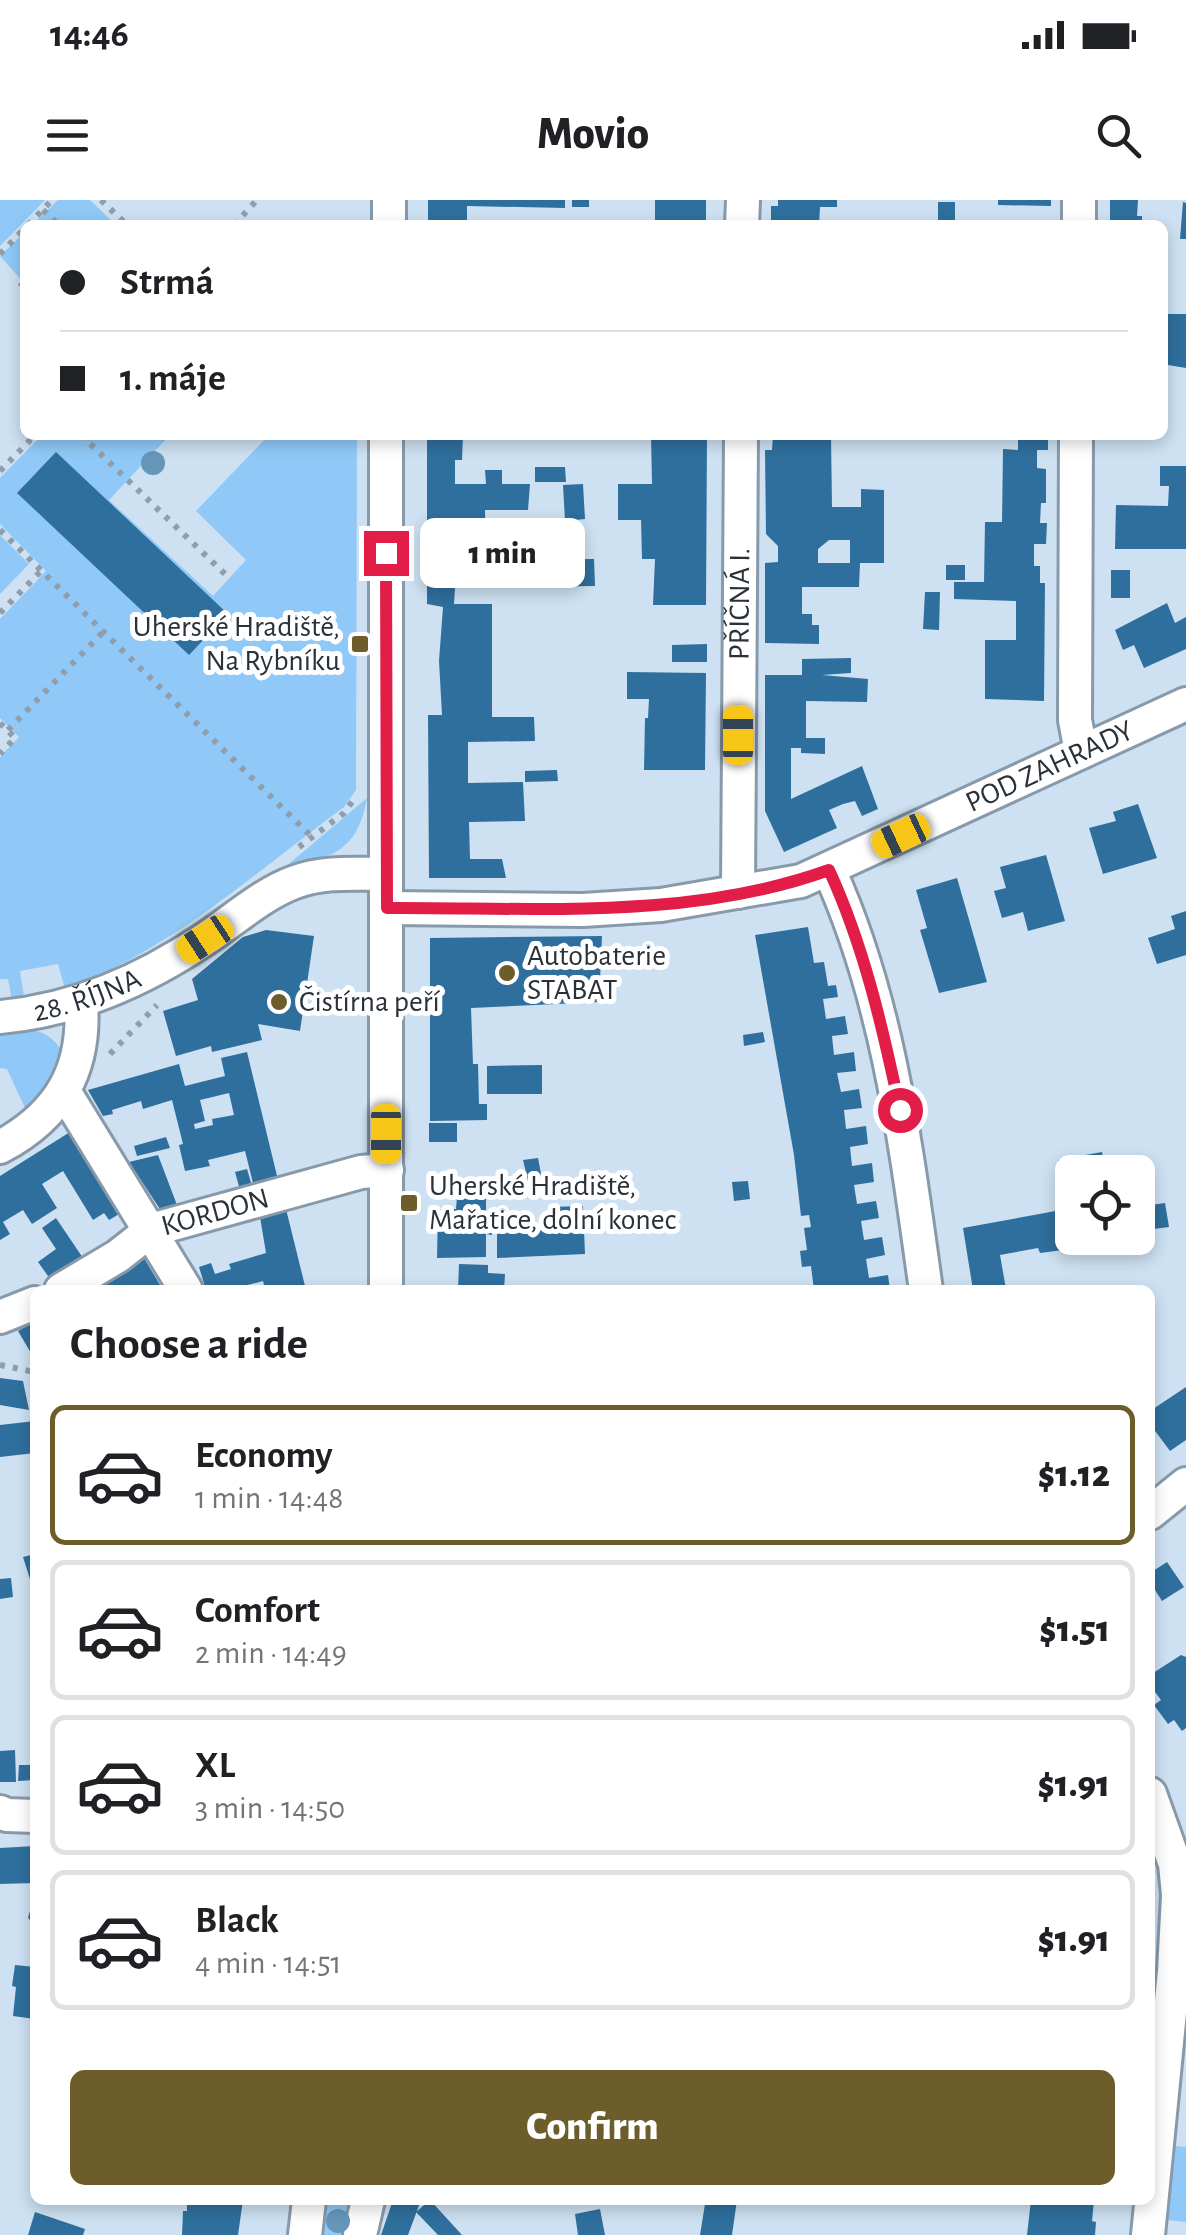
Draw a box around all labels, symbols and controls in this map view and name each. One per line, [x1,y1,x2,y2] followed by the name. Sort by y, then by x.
[50,16,129,54] text: 14:46
[40,108,95,163] icon: menu
[1091,108,1146,163] icon: search
[537,112,649,157] text: Movio
[120,264,214,302] text: Strmá
[120,360,226,398] text: 1. máje
[421,518,586,588] callout: 1 min
[364,531,409,576] route end
[468,537,537,569] text: 1 min
[723,548,755,660] street label: PŘÍČNÁ I.
[133,612,340,676] place label: Uherské Hradiště, Na Rybníku
[349,633,371,655] marker: Uherské Hradiště, Na Rybníku
[723,705,753,765] car
[961,715,1138,818] street label: POD ZAHRADY
[867,810,935,862] car
[172,910,238,968] car
[527,941,666,1005] place label: Autobaterie STABAT
[496,962,518,984] marker: Autobaterie STABAT
[31,963,146,1027] street label: 28. ŘÍJNA
[299,985,441,1017] place label: Čistírna peří
[268,991,290,1013] marker: Čistírna peří
[878,1088,923,1133] route start
[371,1104,401,1164] car
[1055,1155,1155,1255] map controls
[1055,1155,1155,1255] button: locate
[429,1171,677,1235] place label: Uherské Hradiště, Mařatice, dolní konec
[158,1183,272,1241] street label: KORDON
[398,1192,420,1214] marker: Uherské Hradiště, Mařatice, dolní konec
[70,1322,308,1367] text: Choose a ride
[75,1430,165,1520] icon: car
[195,1437,333,1475] text: Economy
[1038,1456,1110,1494] text: $1.12
[195,1482,343,1514] text: 1 min · 14:48
[75,1585,165,1675] icon: car
[195,1592,320,1630] text: Comfort
[1039,1611,1110,1649] text: $1.51
[195,1637,347,1669] text: 2 min · 14:49
[75,1740,165,1830] icon: car
[195,1747,235,1785] text: XL
[1037,1766,1110,1804] text: $1.91
[195,1792,345,1824] text: 3 min · 14:50
[75,1895,165,1985] icon: car
[195,1902,279,1940] text: Black
[1037,1921,1110,1959] text: $1.91
[195,1947,342,1979] text: 4 min · 14:51
[70,2070,1115,2185] button: Confirm

